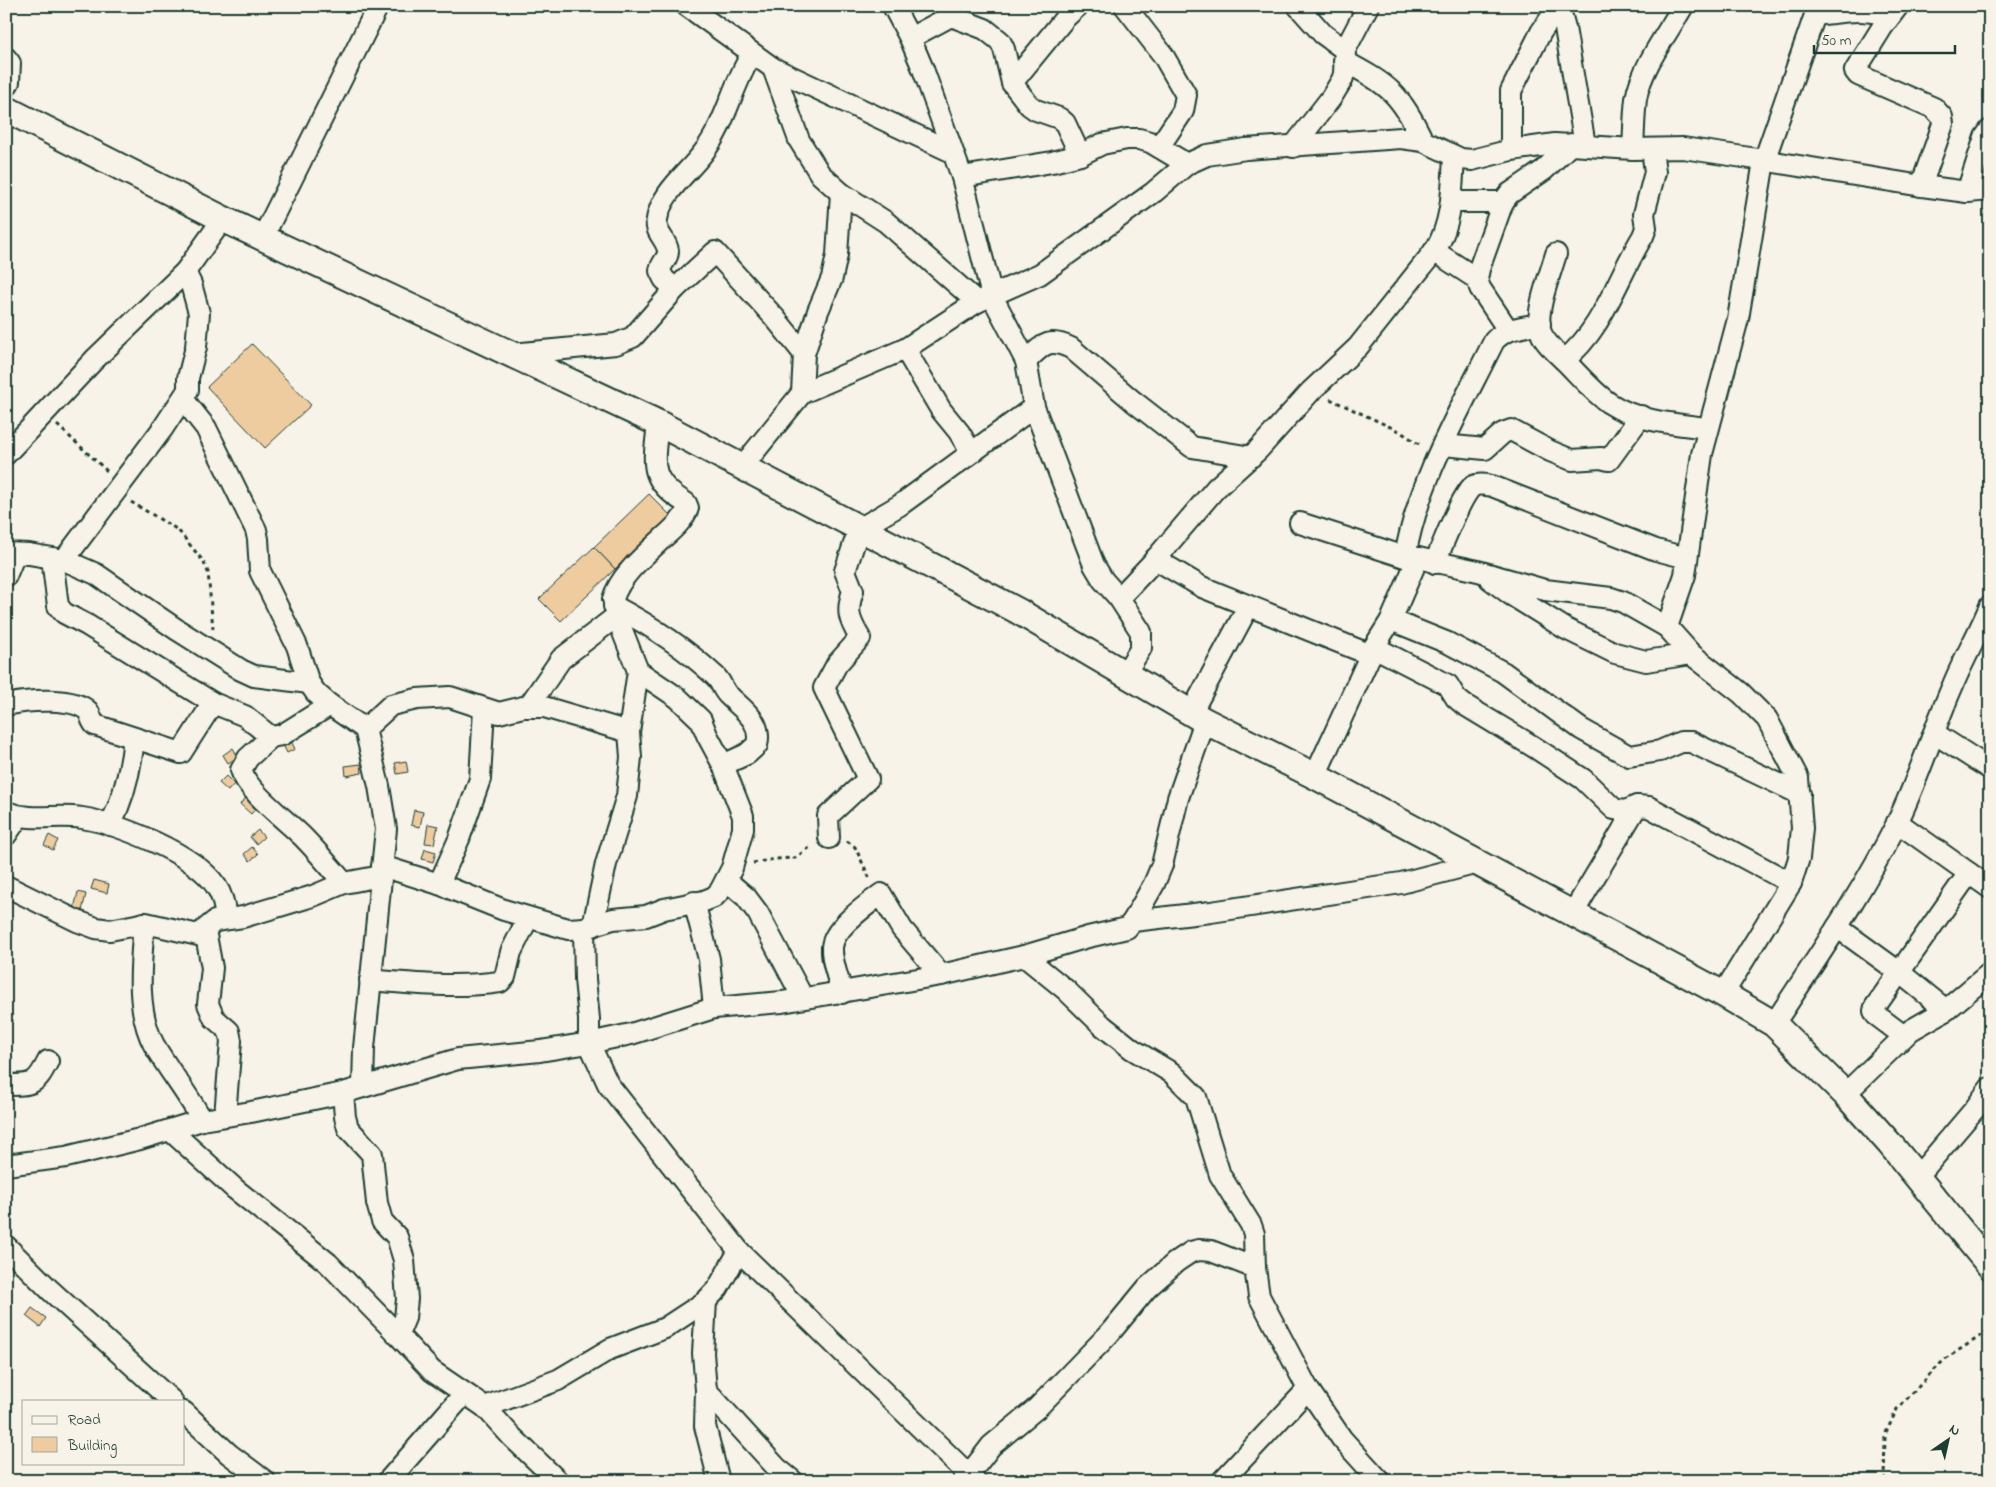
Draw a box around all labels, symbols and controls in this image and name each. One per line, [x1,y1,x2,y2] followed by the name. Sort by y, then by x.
[1814,22,1955,54] scale bar
[1821,30,1852,52] text: 50 m
[22,1400,185,1464] legend
[68,1409,101,1431] text: Road
[1924,1414,1974,1464] north arrow
[1945,1419,1964,1442] text: N
[67,1435,117,1458] text: Building

